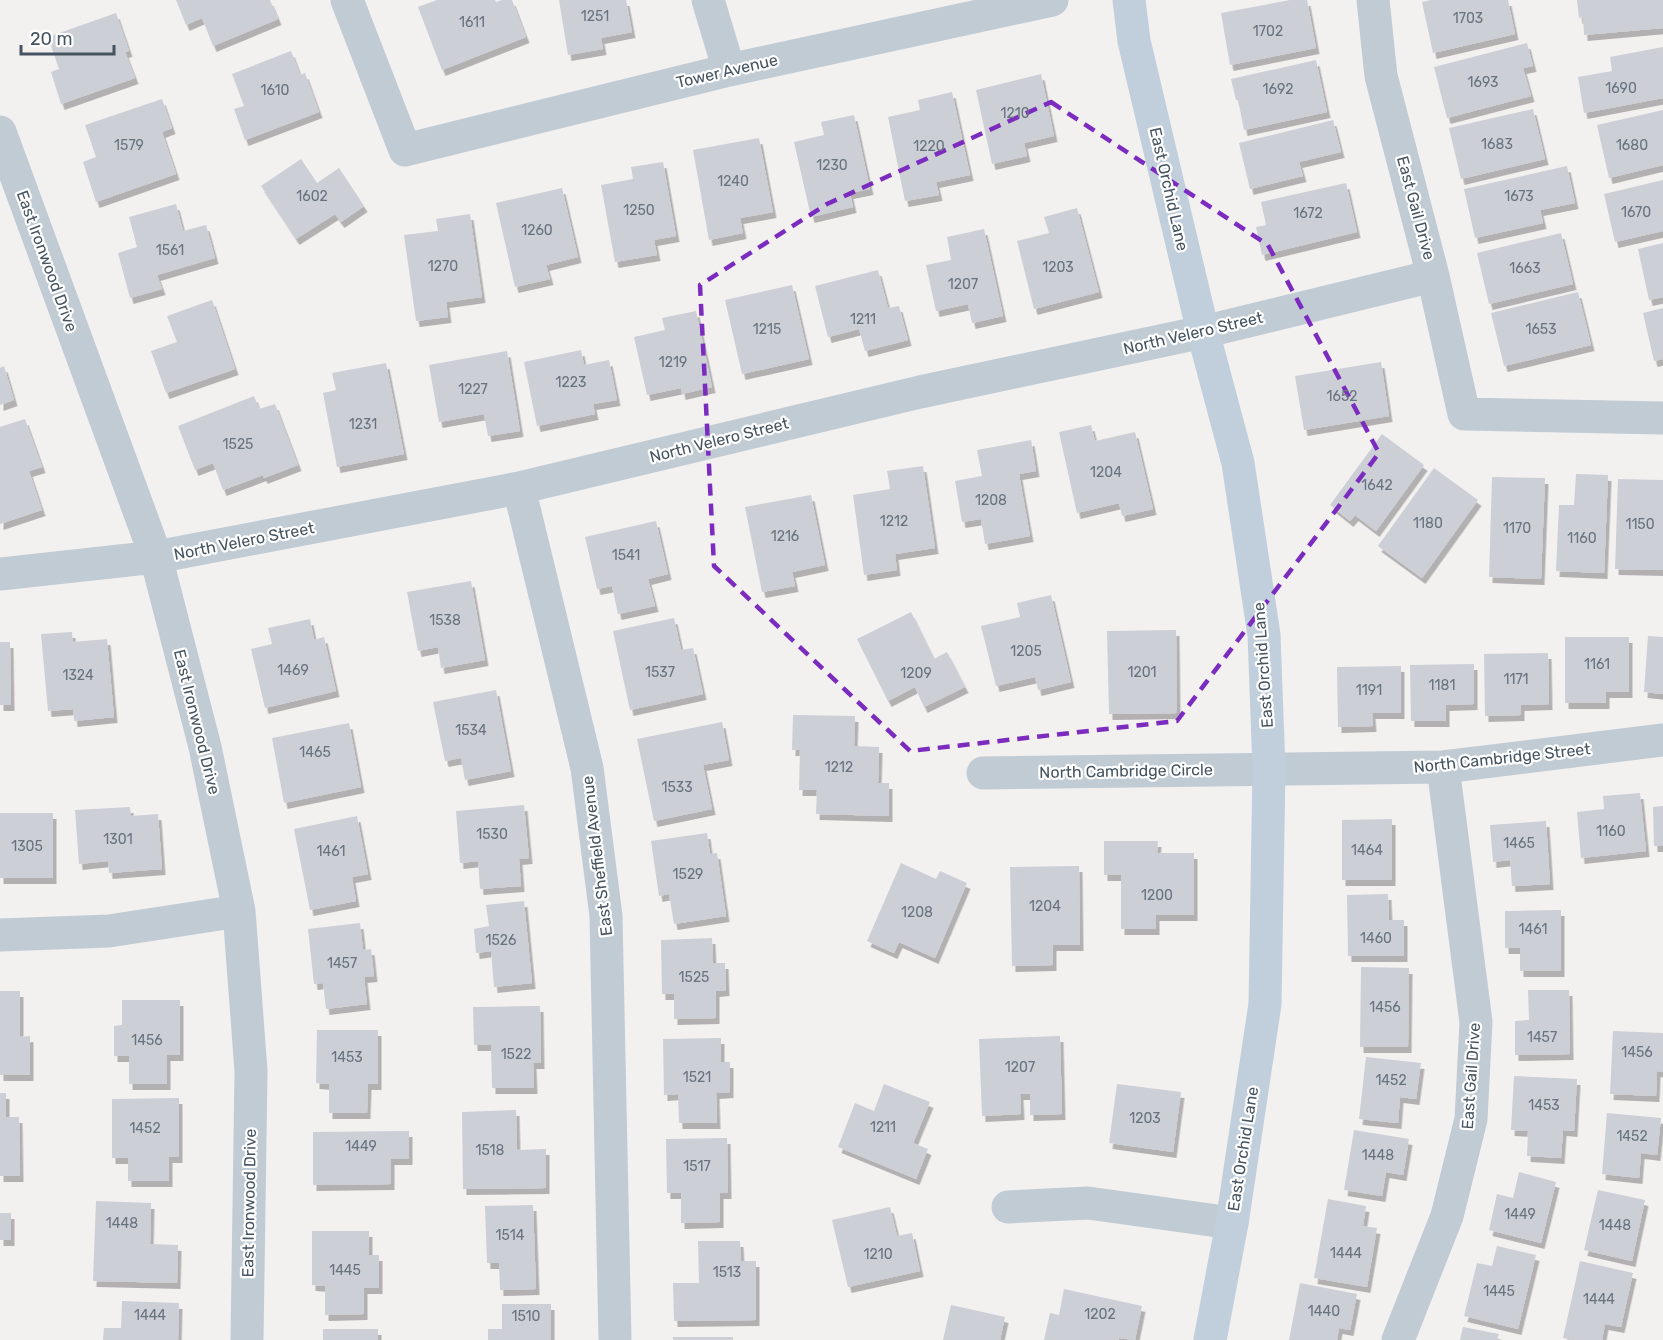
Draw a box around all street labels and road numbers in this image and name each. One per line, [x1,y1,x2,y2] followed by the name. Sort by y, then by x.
[674,50,780,92] street label: Tower Avenue
[1146,125,1192,253] street label: East Orchid Lane
[1393,154,1439,262] street label: East Gail Drive
[13,188,81,334] street label: East Ironwood Drive
[1121,308,1265,358] street label: North Velero Street
[648,414,790,466] street label: North Velero Street
[172,518,316,564] street label: North Velero Street
[1249,601,1277,729] street label: East Orchid Lane
[170,647,224,797] street label: East Ironwood Drive
[1413,739,1591,777] street label: North Cambridge Street
[1039,760,1213,782] street label: North Cambridge Circle
[578,775,616,937] street label: East Sheffield Avenue
[1458,1022,1484,1130] street label: East Gail Drive
[1224,1085,1262,1213] street label: East Orchid Lane
[238,1128,260,1278] street label: East Ironwood Drive

